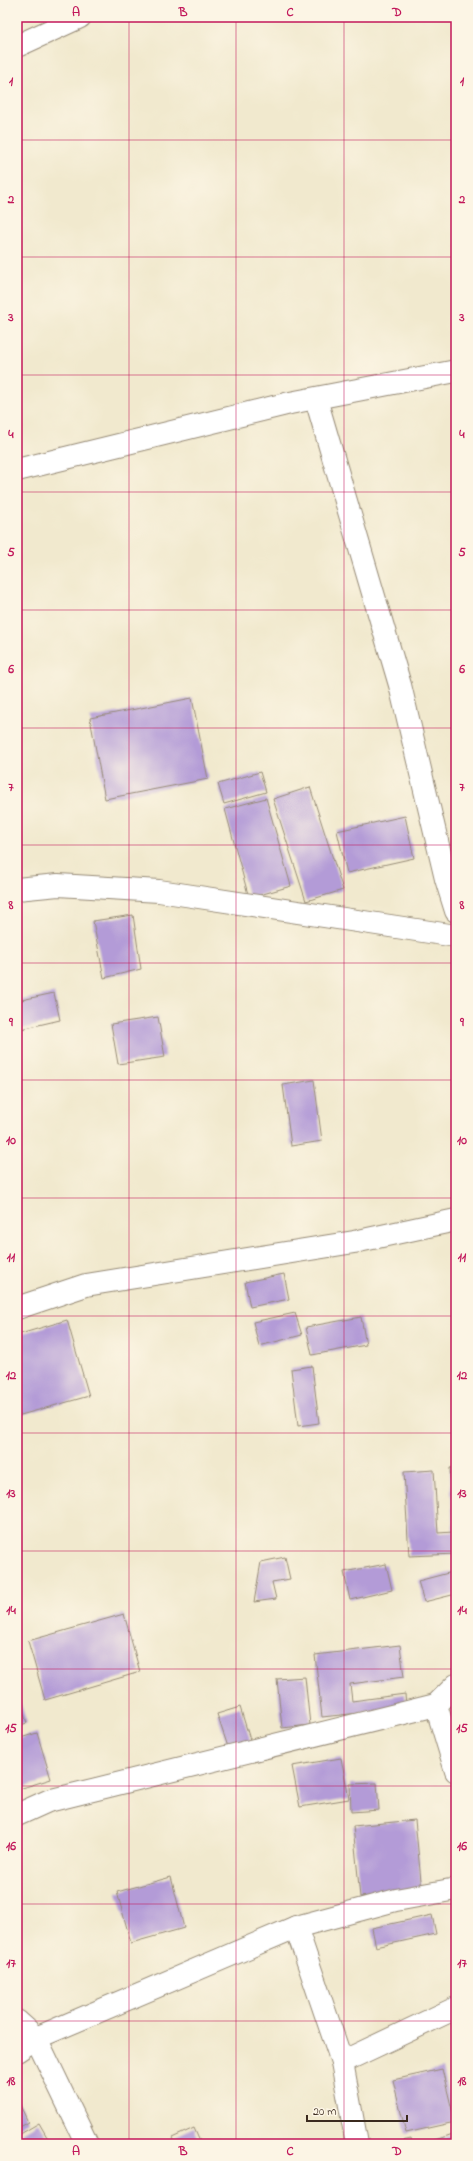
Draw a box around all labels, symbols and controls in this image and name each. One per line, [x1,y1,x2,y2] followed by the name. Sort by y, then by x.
[72,3,80,22] text: A
[178,3,188,22] text: B
[286,3,294,22] text: C
[391,3,402,22] text: D
[9,72,14,91] text: 1
[460,72,465,91] text: 1
[7,190,15,209] text: 2
[458,190,466,209] text: 2
[7,308,14,327] text: 3
[458,308,465,327] text: 3
[7,425,14,444] text: 4
[458,425,465,444] text: 4
[7,543,15,562] text: 5
[458,543,466,562] text: 5
[7,660,14,679] text: 6
[458,660,465,679] text: 6
[8,778,14,797] text: 7
[459,778,465,797] text: 7
[8,896,14,915] text: 8
[459,896,465,915] text: 8
[8,1013,14,1032] text: 9
[459,1013,465,1032] text: 9
[6,1131,16,1150] text: 10
[457,1131,467,1150] text: 10
[7,1248,16,1267] text: 11
[458,1248,467,1267] text: 11
[6,1366,17,1385] text: 12
[457,1366,468,1385] text: 12
[6,1484,16,1503] text: 13
[457,1484,467,1503] text: 13
[6,1601,16,1620] text: 14
[457,1601,467,1620] text: 14
[5,1719,17,1738] text: 15
[456,1719,468,1738] text: 15
[6,1837,16,1856] text: 16
[457,1837,467,1856] text: 16
[6,1954,16,1973] text: 17
[457,1954,467,1973] text: 17
[6,2072,16,2091] text: 18
[457,2072,467,2091] text: 18
[307,2097,407,2123] scale bar
[313,2103,336,2121] text: 20 m
[72,2142,80,2161] text: A
[178,2142,188,2161] text: B
[286,2142,294,2161] text: C
[391,2142,402,2161] text: D

